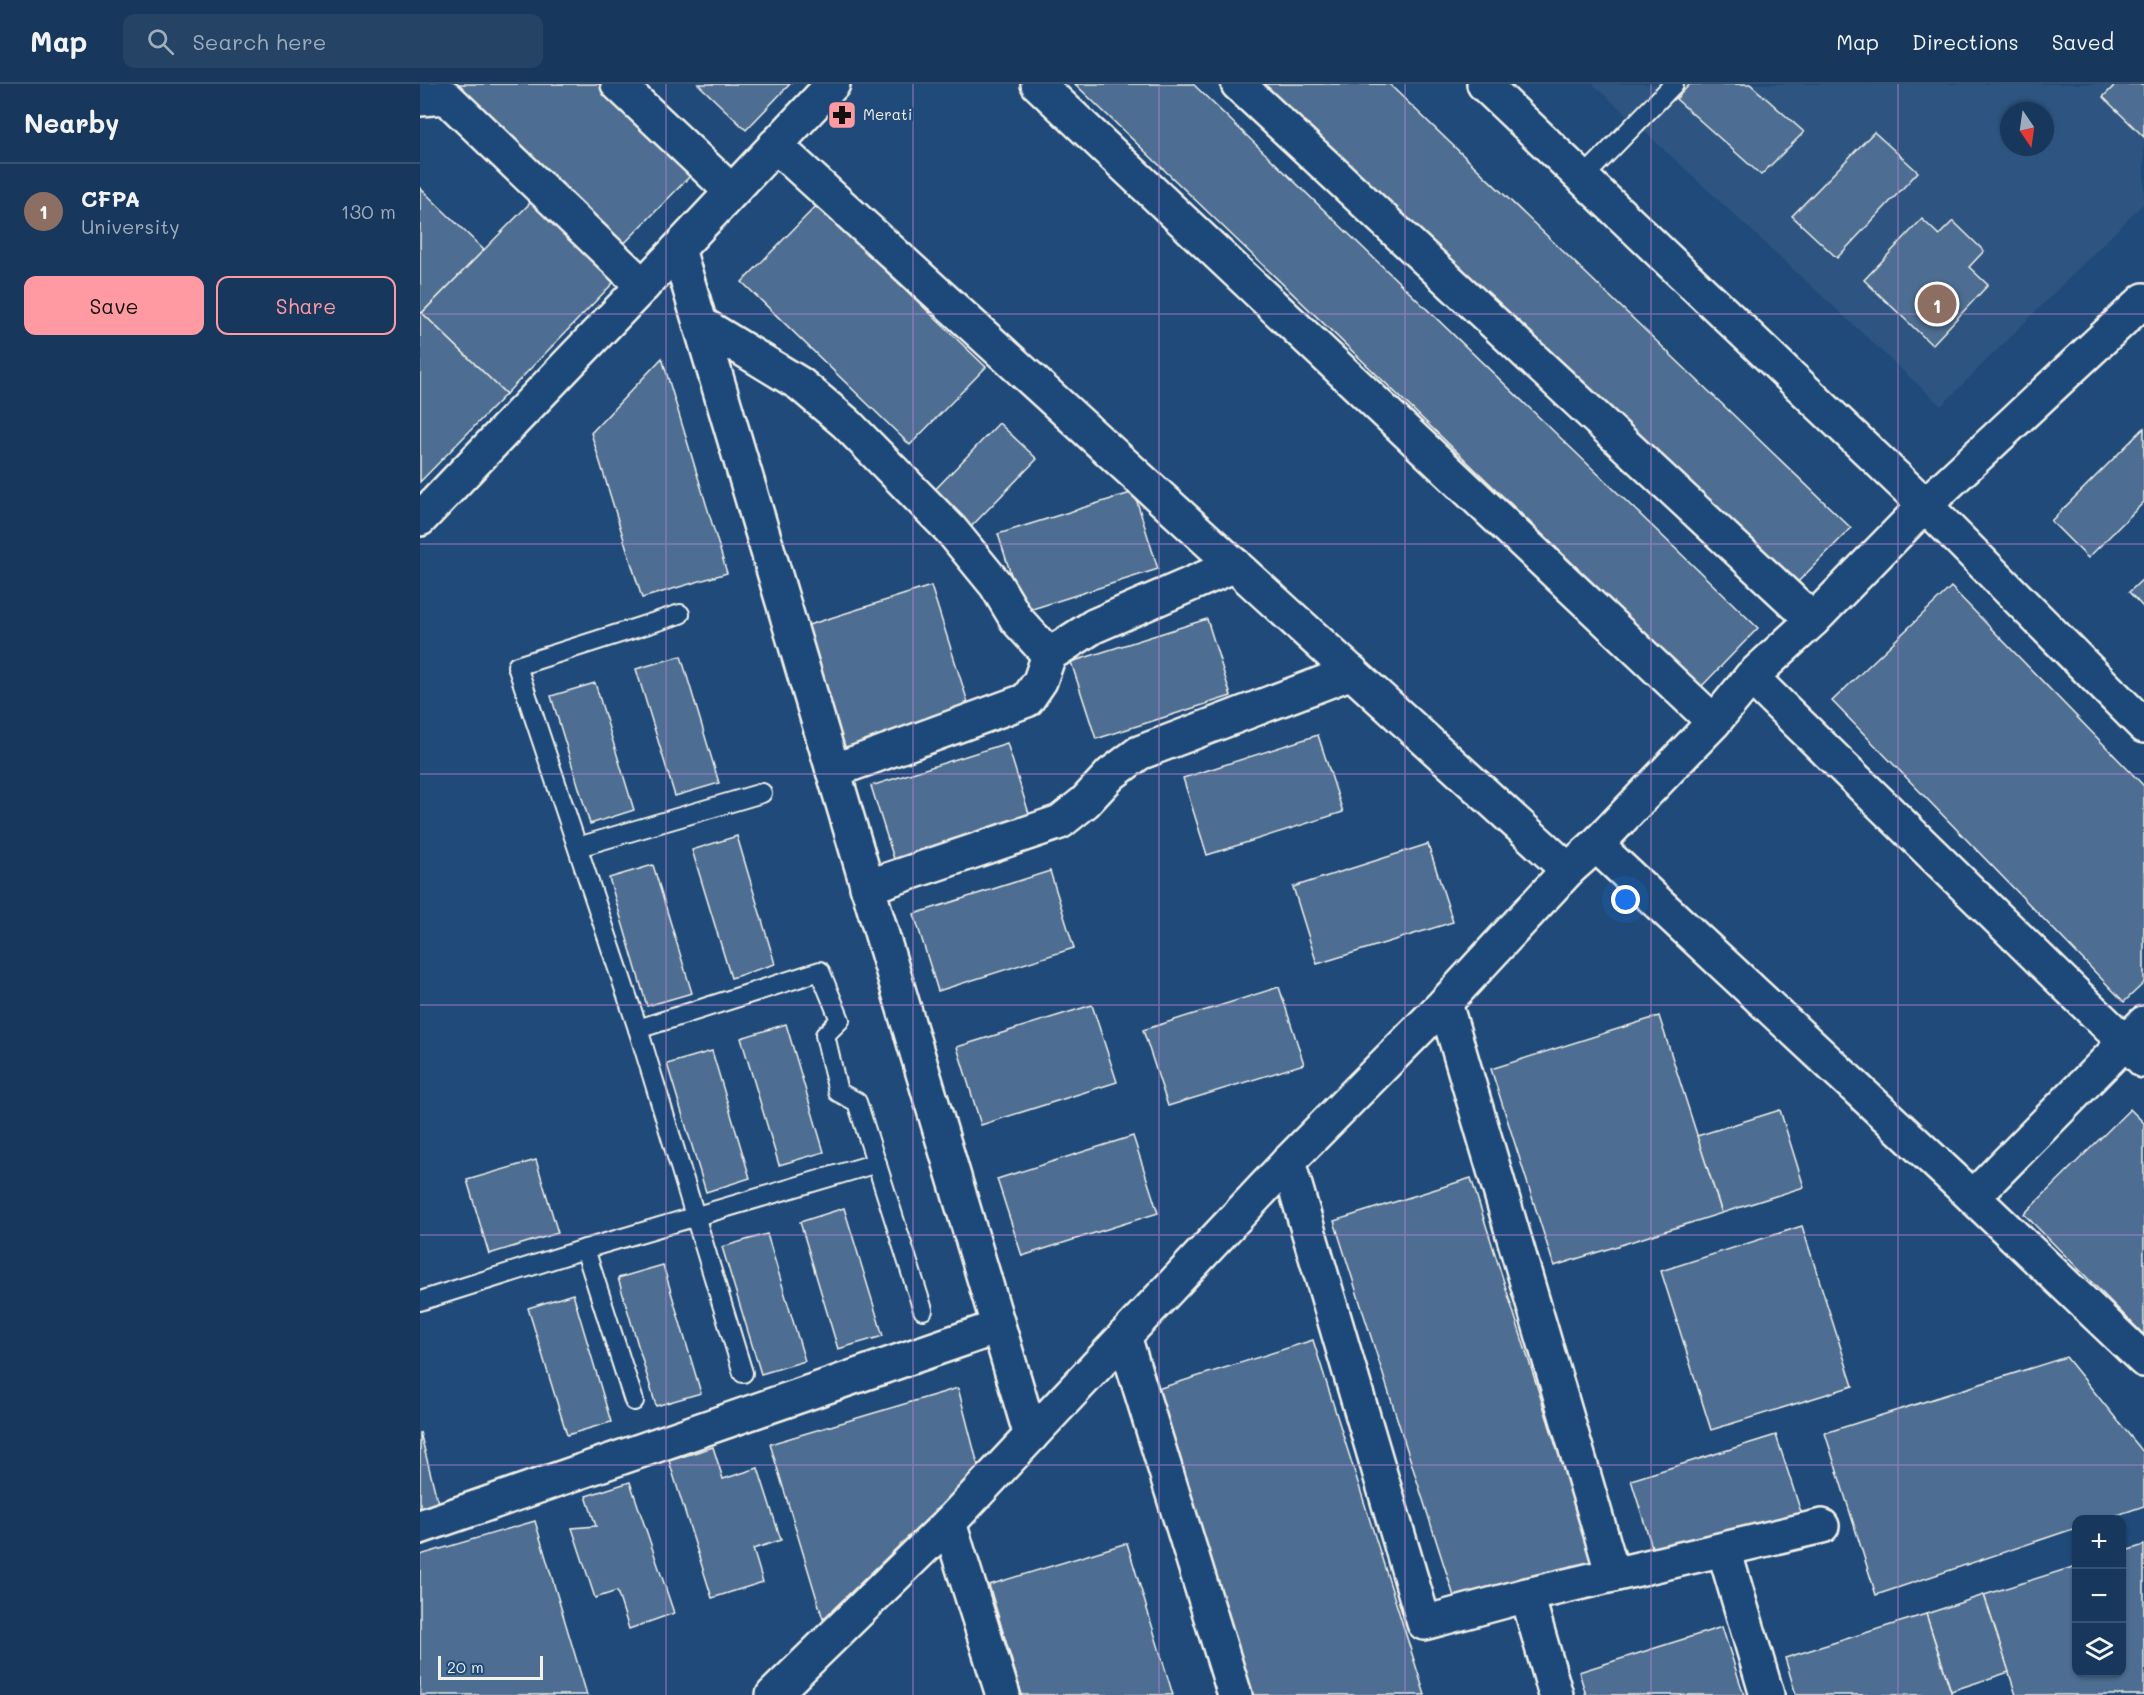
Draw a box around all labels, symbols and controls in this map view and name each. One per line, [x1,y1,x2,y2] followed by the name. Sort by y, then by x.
[123,14,543,68] search box
[30,23,87,59] text: Map
[144,25,177,58] icon: search
[192,27,326,56] text: Search here
[1836,28,1879,55] text: Map
[1912,28,2019,55] text: Directions
[2052,28,2114,55] text: Saved
[826,99,858,131] pharmacy icon: Merati
[2000,102,2054,156] north arrow
[863,104,912,124] place label: Merati
[24,106,119,140] text: Nearby
[81,184,140,213] text: CFPA
[39,198,48,224] text: 1
[341,198,396,224] text: 130 m
[81,213,180,239] text: University
[24,276,204,335] button: Save
[216,276,396,335] button: Share
[1918,282,1957,326] pin: 1
[1611,885,1640,914] your location
[2072,1515,2126,1677] map controls
[2072,1515,2126,1569] button: +
[2072,1569,2126,1623] button: −
[2072,1623,2126,1677] button: layers
[438,1653,543,1680] scale bar
[447,1656,484,1677] text: 20 m

